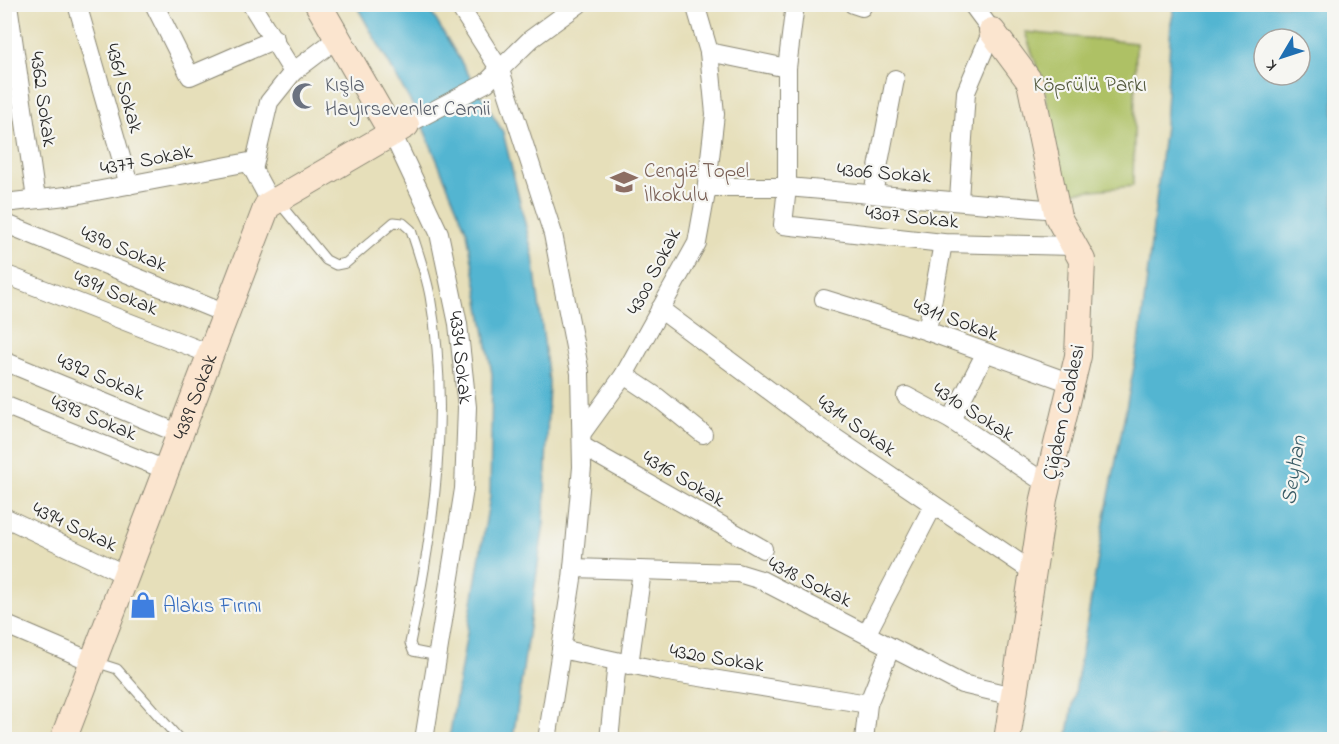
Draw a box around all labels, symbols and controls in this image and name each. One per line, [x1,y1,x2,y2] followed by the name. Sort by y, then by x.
[1252,27,1312,87] north arrow
[96,40,150,138] street label: 4361 Sokak
[21,50,64,150] street label: 4362 Sokak
[1259,54,1284,76] text: K
[325,71,491,127] place label: Kışla Hayırsevenler Camii
[1033,71,1147,101] park label: Köprülü Parkı
[290,81,320,111] mosque icon: Kışla Hayırsevenler Camii
[98,137,196,185] street label: 4377 Sokak
[836,156,933,192] street label: 4306 Sokak
[644,157,749,211] place label: Cengiz Topel İlkokulu
[609,167,639,197] school or university icon: Cengiz Topel İlkokulu
[864,198,961,238] street label: 4307 Sokak
[75,219,172,281] street label: 4390 Sokak
[620,222,690,321] street label: 4300 Sokak
[68,263,163,325] street label: 4391 Sokak
[908,291,1003,351] street label: 4311 Sokak
[439,308,480,406] street label: 4334 Sokak
[1036,342,1096,483] street label: Çiğdem Caddesi
[52,347,150,409] street label: 4392 Sokak
[166,349,227,444] street label: 4389 Sokak
[926,376,1021,450] street label: 4310 Sokak
[45,388,142,450] street label: 4393 Sokak
[810,388,903,466] street label: 4314 Sokak
[1274,433,1316,507] water label: Seyhan
[636,444,731,516] street label: 4316 Sokak
[27,495,122,561] street label: 4394 Sokak
[762,549,857,616] street label: 4318 Sokak
[128,590,158,620] shop icon: Alakıs Fırını
[163,592,262,622] place label: Alakıs Fırını
[667,637,767,681] street label: 4320 Sokak

